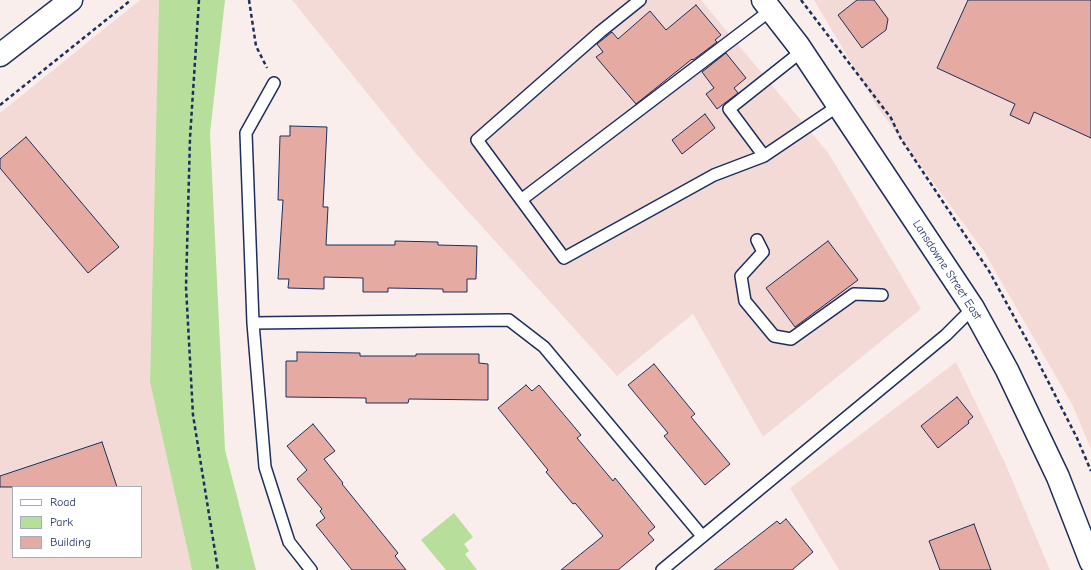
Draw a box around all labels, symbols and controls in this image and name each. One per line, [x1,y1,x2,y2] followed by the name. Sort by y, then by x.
[909,217,985,323] street label: Lansdowne Street East
[12,486,142,558] legend
[50,495,76,509] text: Road
[50,515,73,529] text: Park
[50,535,91,549] text: Building

